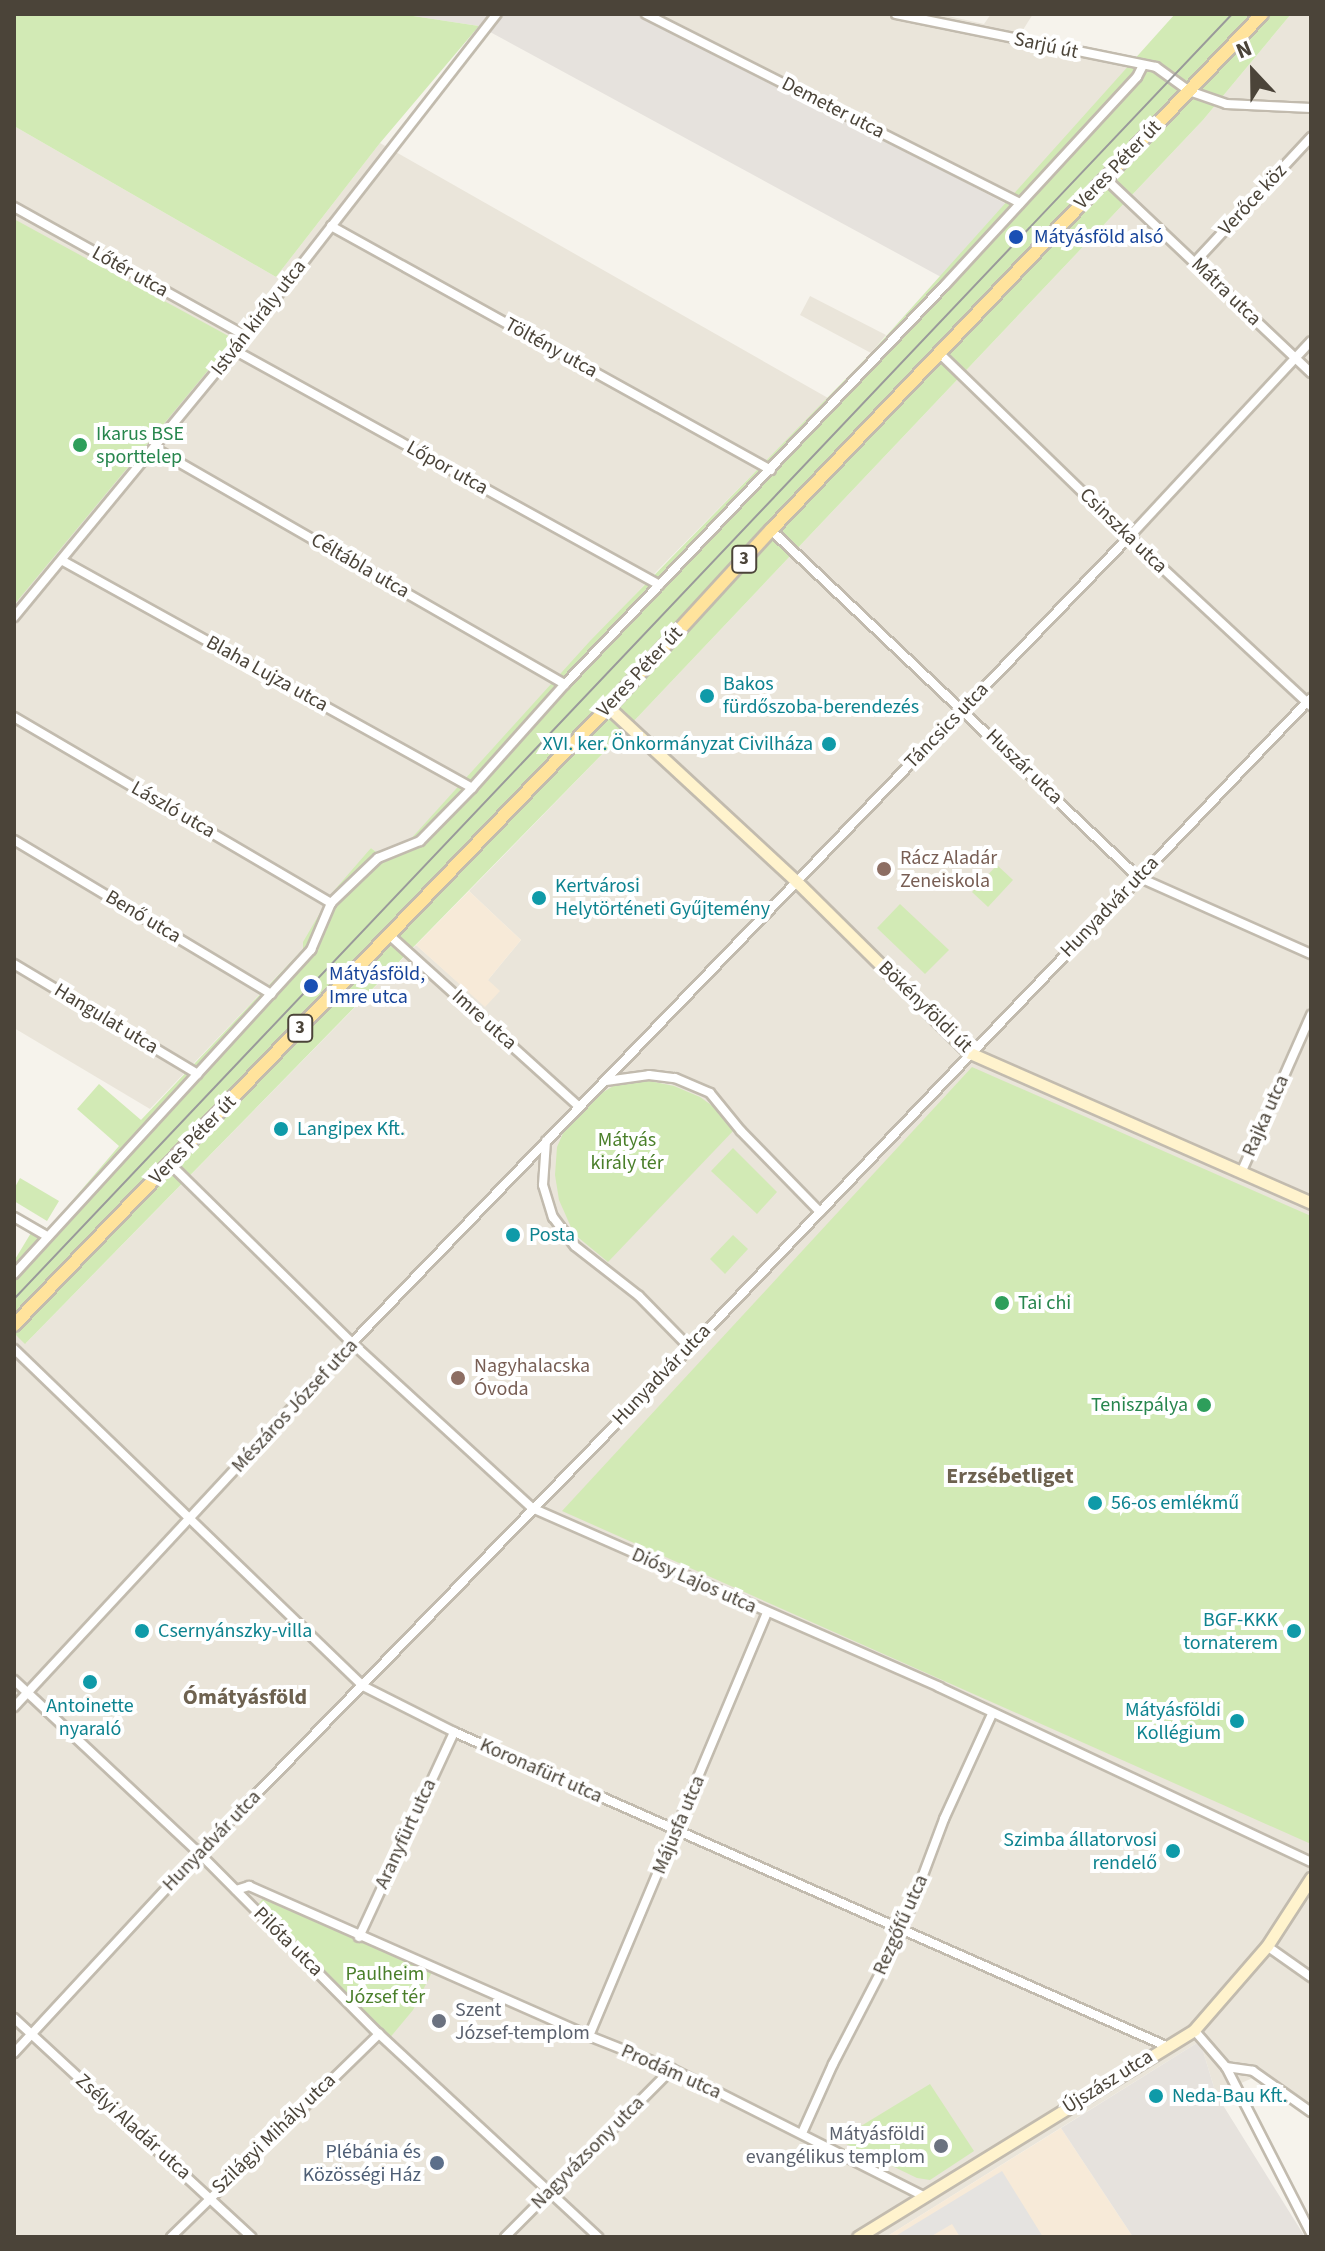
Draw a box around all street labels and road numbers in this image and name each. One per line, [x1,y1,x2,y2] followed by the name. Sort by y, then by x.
[1012,27,1080,65] street label: Sarjú út
[778,72,888,144] street label: Demeter utca
[1070,115,1166,215] street label: Veres Péter út
[1214,159,1292,241] street label: Verőce köz
[88,241,172,303] street label: Lőtér utca
[1186,253,1266,331] street label: Mátra utca
[206,255,312,381] street label: István király utca
[500,313,602,383] street label: Töltény utca
[402,436,492,500] street label: Lőpor utca
[1074,483,1172,579] street label: Csinszka utca
[307,528,413,604] street label: Céltábla utca
[730,545,758,573] road number: 3
[592,622,688,722] street label: Veres Péter út
[202,631,332,717] street label: Blaha Lujza utca
[900,678,994,774] street label: Táncsics utca
[981,724,1067,810] street label: Huszár utca
[127,776,219,844] street label: László utca
[1056,851,1164,963] street label: Hunyadvár utca
[101,885,185,949] street label: Benő utca
[873,956,977,1058] street label: Bökényföldi út
[50,979,162,1059] street label: Hangulat utca
[447,985,521,1055] street label: Imre utca
[286,1014,314,1042] road number: 3
[1237,1072,1295,1160] street label: Rajka utca
[145,1090,241,1190] street label: Veres Péter út
[608,1319,716,1431] street label: Hunyadvár utca
[227,1334,363,1478] street label: Mészáros József utca
[628,1543,760,1619] street label: Diósy Lajos utca
[476,1733,606,1809] street label: Koronafürt utca
[647,1772,711,1878] street label: Májusfa utca
[370,1775,442,1893] street label: Aranyfürt utca
[158,1785,266,1897] street label: Hunyadvár utca
[868,1871,934,1979] street label: Rezgőfű utca
[248,1902,328,1982] street label: Pilóta utca
[617,2039,725,2105] street label: Prodám utca
[1059,2045,1157,2119] street label: Újszász utca
[70,2069,196,2185] street label: Zsélyi Aladár utca
[207,2069,341,2199] street label: Szilágyi Mihály utca
[526,2091,650,2215] street label: Nagyvázsony utca

